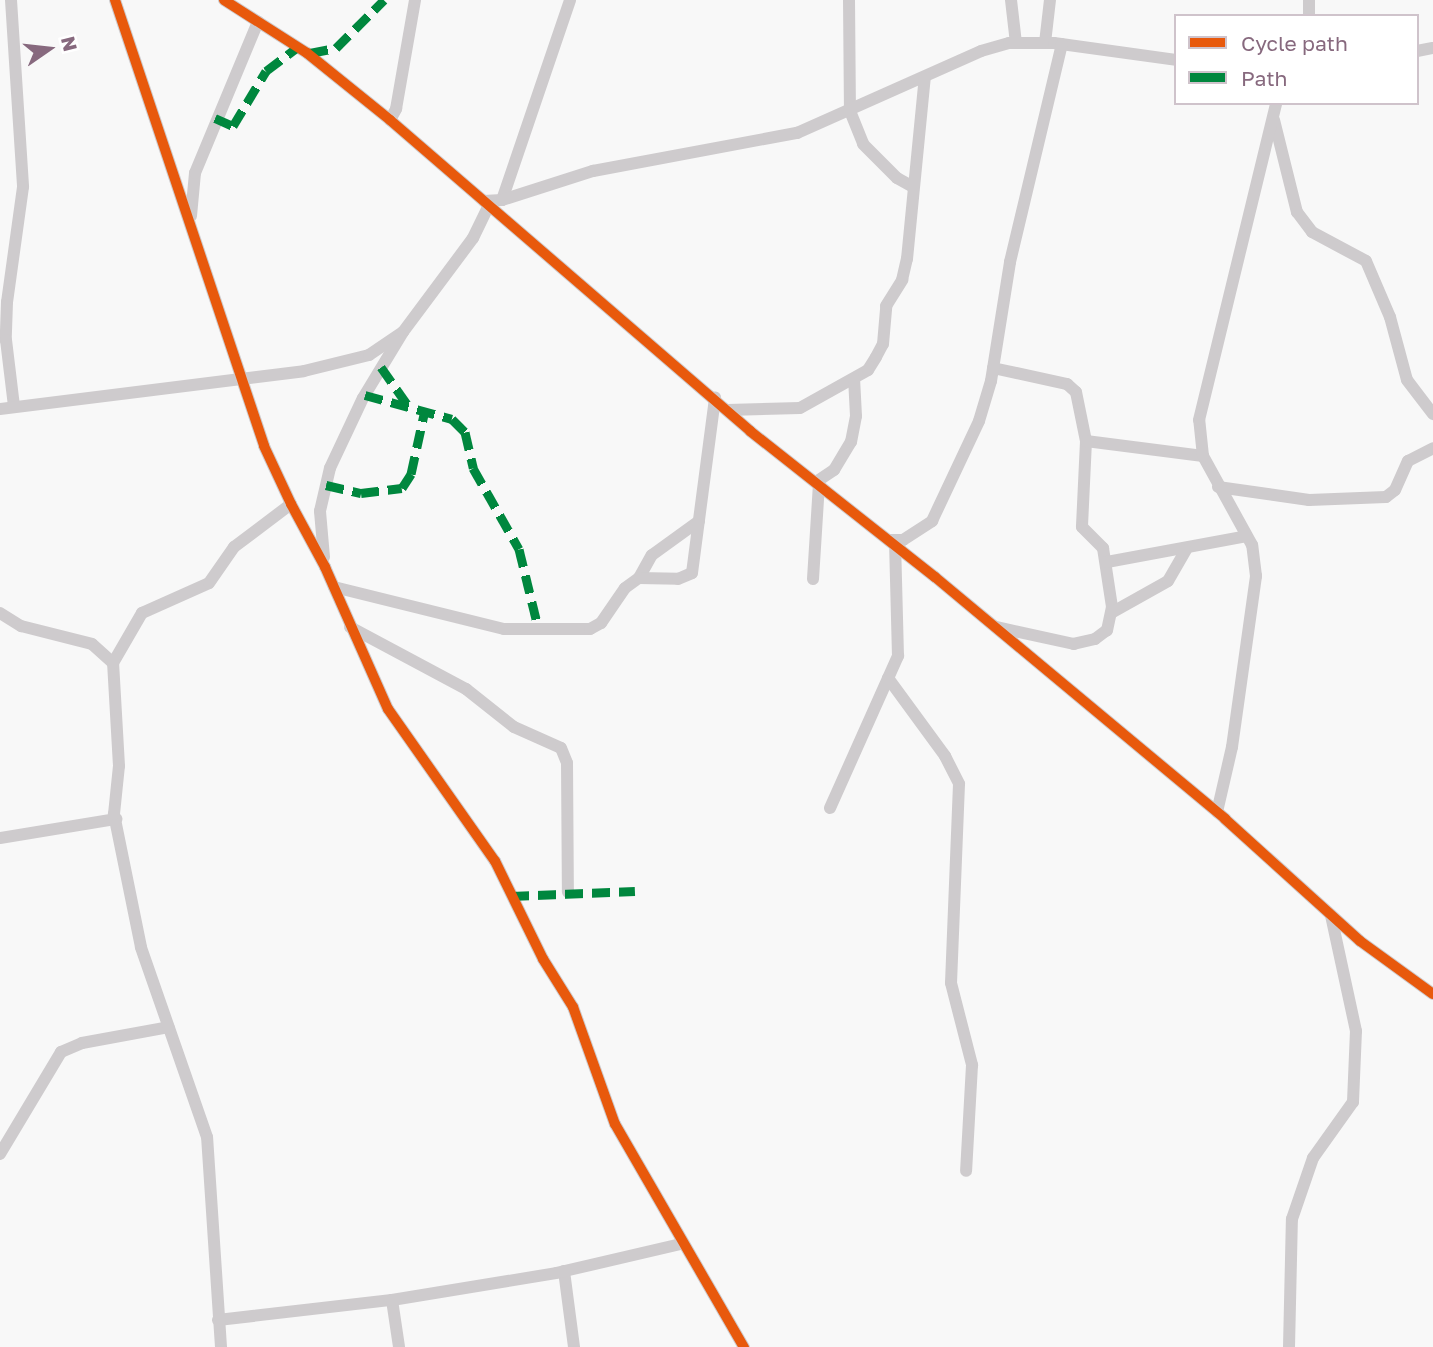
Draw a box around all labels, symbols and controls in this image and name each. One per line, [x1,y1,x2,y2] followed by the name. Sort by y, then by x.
[14,14,84,84] north arrow
[1174,14,1419,105] legend
[1241,30,1348,56] text: Cycle path
[57,34,83,54] text: N
[1241,65,1288,91] text: Path

